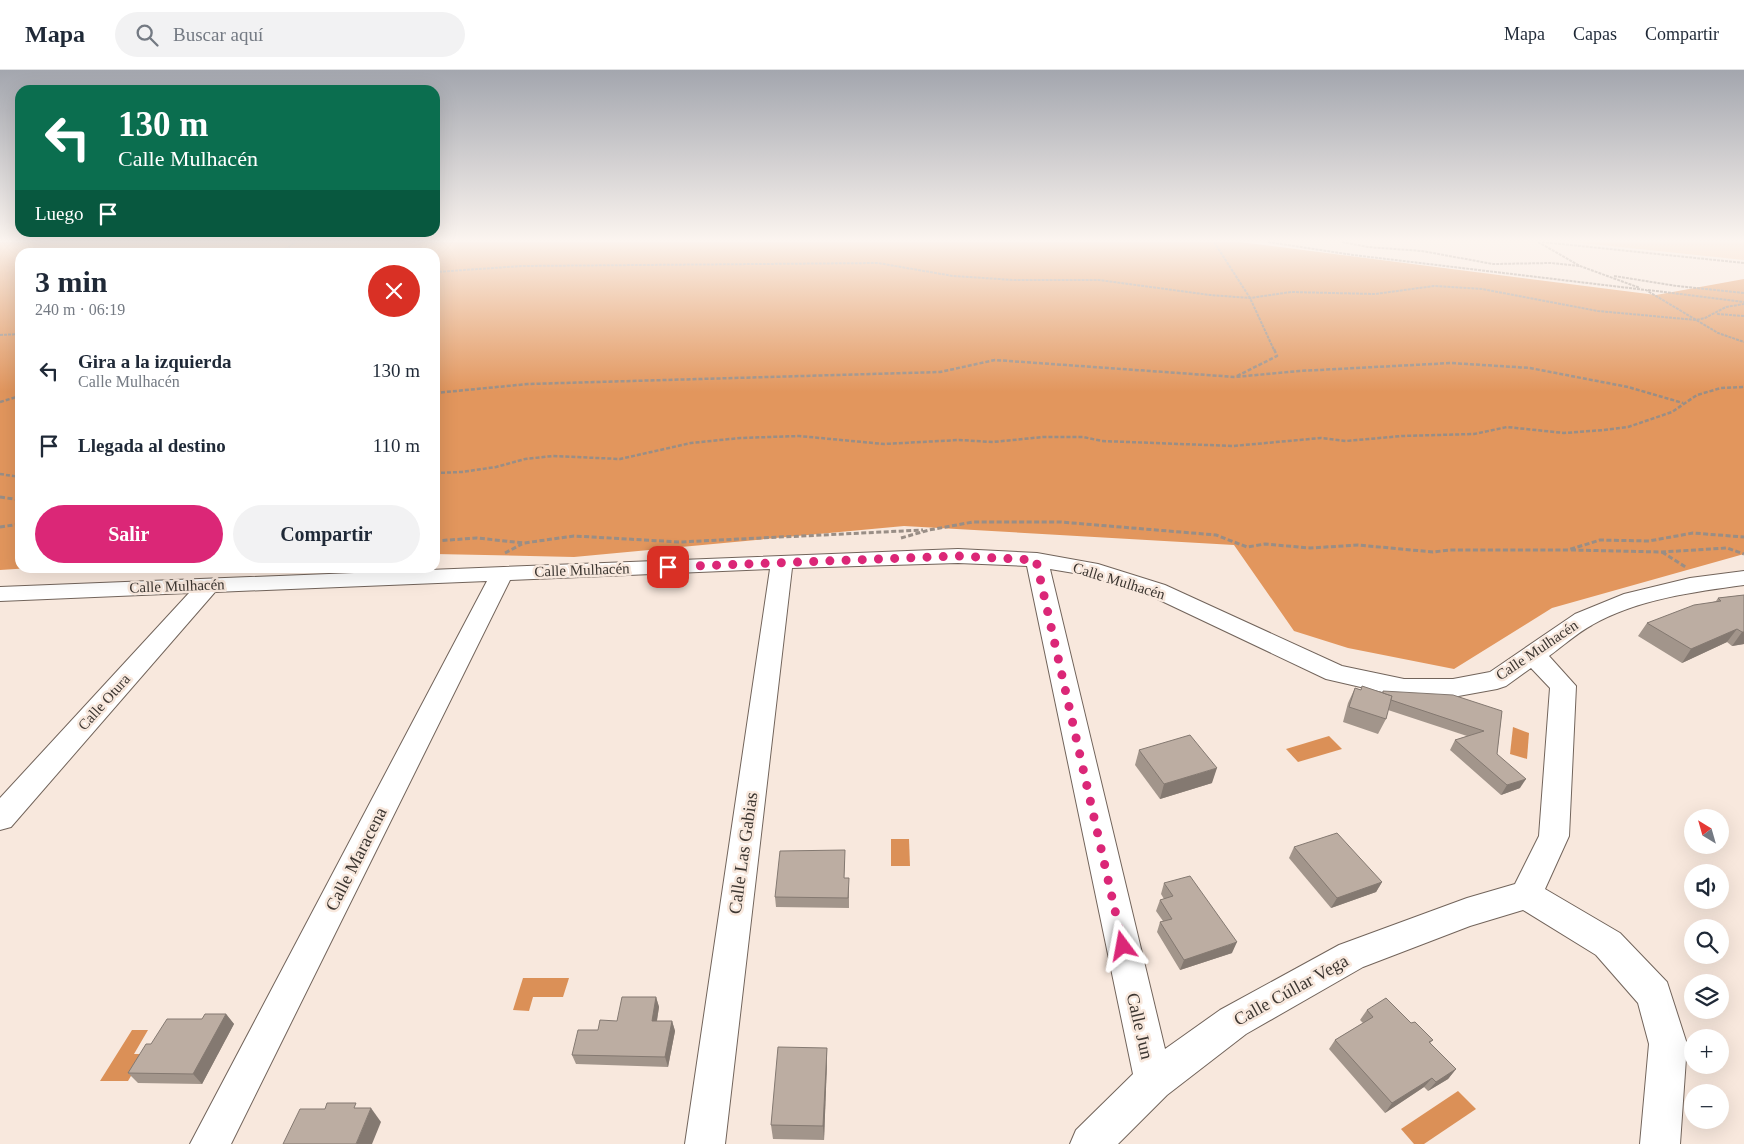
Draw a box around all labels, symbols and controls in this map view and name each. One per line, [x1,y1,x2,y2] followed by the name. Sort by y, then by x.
[115,12,465,57] search box
[25,21,85,47] text: Mapa
[133,21,161,49] icon: search
[173,24,263,45] text: Buscar aquí
[1504,24,1545,44] text: Mapa
[1573,24,1617,44] text: Capas
[1645,24,1719,44] text: Compartir
[35,105,100,170] icon: left
[118,105,208,144] text: 130 m
[118,146,258,171] text: Calle Mulhacén
[94,200,122,228] icon: arrive
[35,203,84,224] text: Luego
[35,265,108,298] text: 3 min
[368,265,420,317] button: close
[35,301,125,318] text: 240 m · 06:19
[78,351,232,372] text: Gira a la izquierda
[35,357,63,385] icon: left
[372,360,420,381] text: 130 m
[78,373,180,390] text: Calle Mulhacén
[35,432,63,460] icon: arrive
[78,435,226,456] text: Llegada al destino
[373,435,420,456] text: 110 m
[35,505,223,563] button: Salir
[233,505,420,563] button: Compartir
[647,546,689,588] pin
[654,553,682,581] icon: arrive
[1071,559,1167,603] street label: Calle Mulhacén
[534,560,630,580] street label: Calle Mulhacén
[129,576,225,596] street label: Calle Mulhacén
[1493,616,1581,683] street label: Calle Mulhacén
[75,671,133,733] street label: Calle Otura
[725,791,761,915] street label: Calle Las Gabias
[321,804,391,914] street label: Calle Maracena
[1684,809,1729,854] north arrow
[1684,809,1729,1129] map controls
[1684,864,1729,909] button: sound
[1096,919,1148,971] position arrow
[1684,919,1729,964] button: search
[1230,950,1352,1030] street label: Calle Cúllar Vega
[1684,974,1729,1019] button: layers
[1123,991,1157,1061] street label: Calle Jun
[1684,1029,1729,1074] button: +
[1684,1084,1729,1129] button: −

